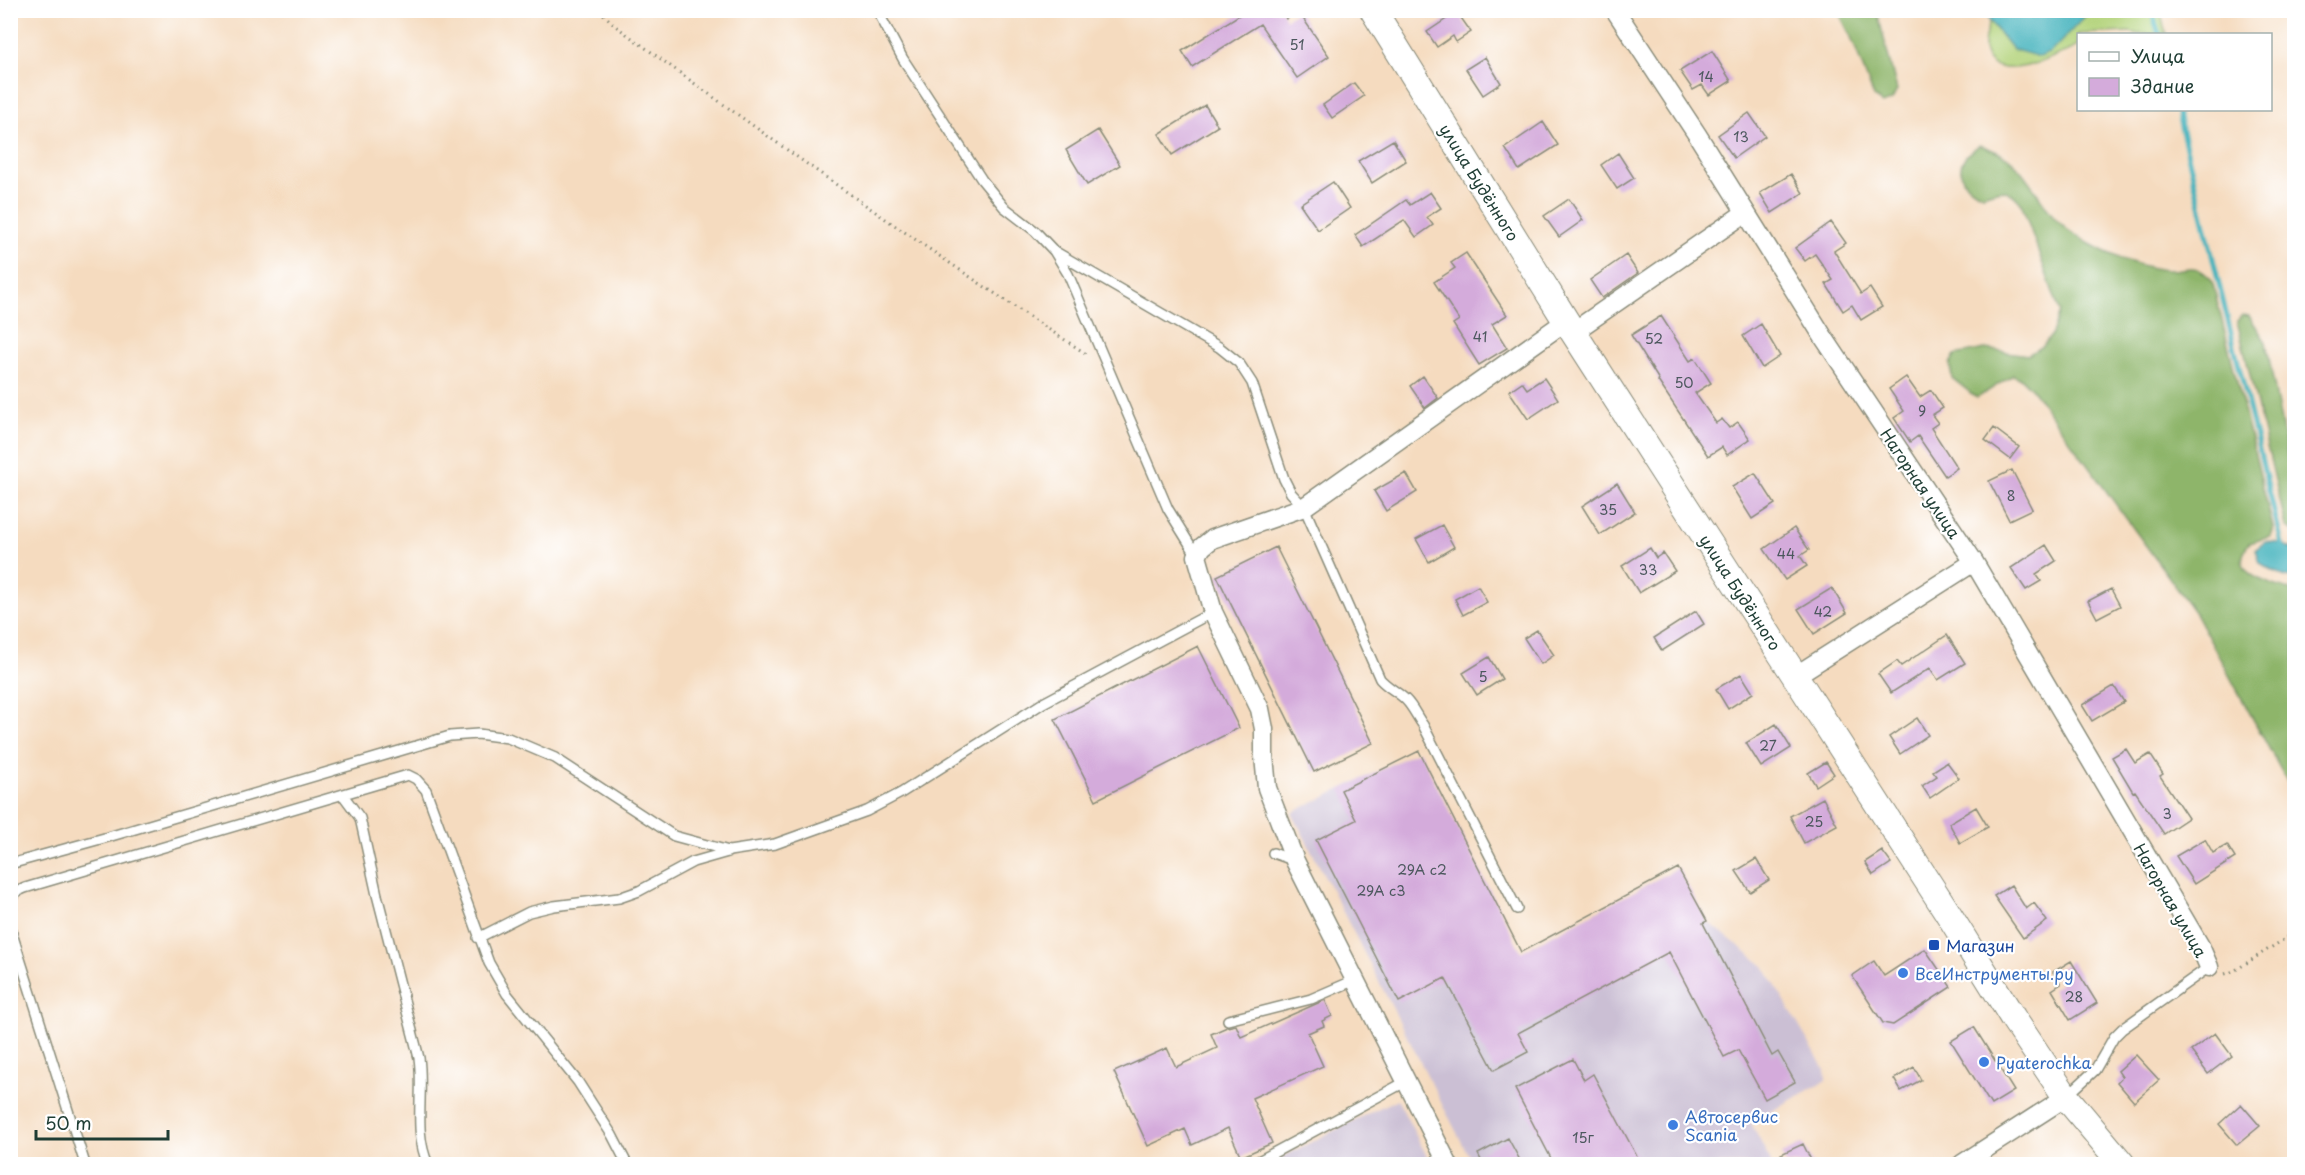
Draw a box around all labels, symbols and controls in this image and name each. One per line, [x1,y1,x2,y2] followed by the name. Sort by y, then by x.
[2077,33,2272,111] legend
[1290,34,1304,55] house number: 51
[2131,42,2185,69] text: Улица
[1698,66,1714,87] house number: 14
[2131,72,2194,99] text: Здание
[1434,119,1526,245] street label: улица Будённого
[1733,126,1749,147] house number: 13
[1473,326,1487,347] house number: 41
[1645,328,1663,349] house number: 52
[1674,372,1694,393] house number: 50
[1918,400,1926,421] house number: 9
[1875,423,1967,543] street label: Нагорная улица
[2007,485,2015,506] house number: 8
[1599,499,1617,520] house number: 35
[1694,529,1788,655] street label: улица Будённого
[1777,543,1795,564] house number: 44
[1639,559,1657,580] house number: 33
[1814,601,1832,622] house number: 42
[1478,666,1488,687] house number: 5
[1759,735,1777,756] house number: 27
[2162,803,2172,824] house number: 3
[1805,811,1823,832] house number: 25
[2129,839,2213,961] street label: Нагорная улица
[1397,859,1447,880] house number: 29А с2
[1356,880,1406,901] house number: 29А с3
[1946,933,2015,957] place label: Магазин
[1927,938,1941,952] marker: Магазин
[1915,961,2074,985] place label: ВсеИнструменты.ру
[1896,966,1910,980] marker: ВсеИнструменты.ру
[2065,986,2083,1007] house number: 28
[1996,1050,2091,1074] place label: Pyaterochka
[1977,1055,1991,1069] marker: Pyaterochka
[36,1103,168,1141] scale bar
[1685,1104,1778,1146] place label: Автосервис Scania
[45,1109,92,1136] text: 50 m
[1666,1118,1680,1132] marker: Автосервис Scania
[1572,1127,1595,1148] house number: 15г

